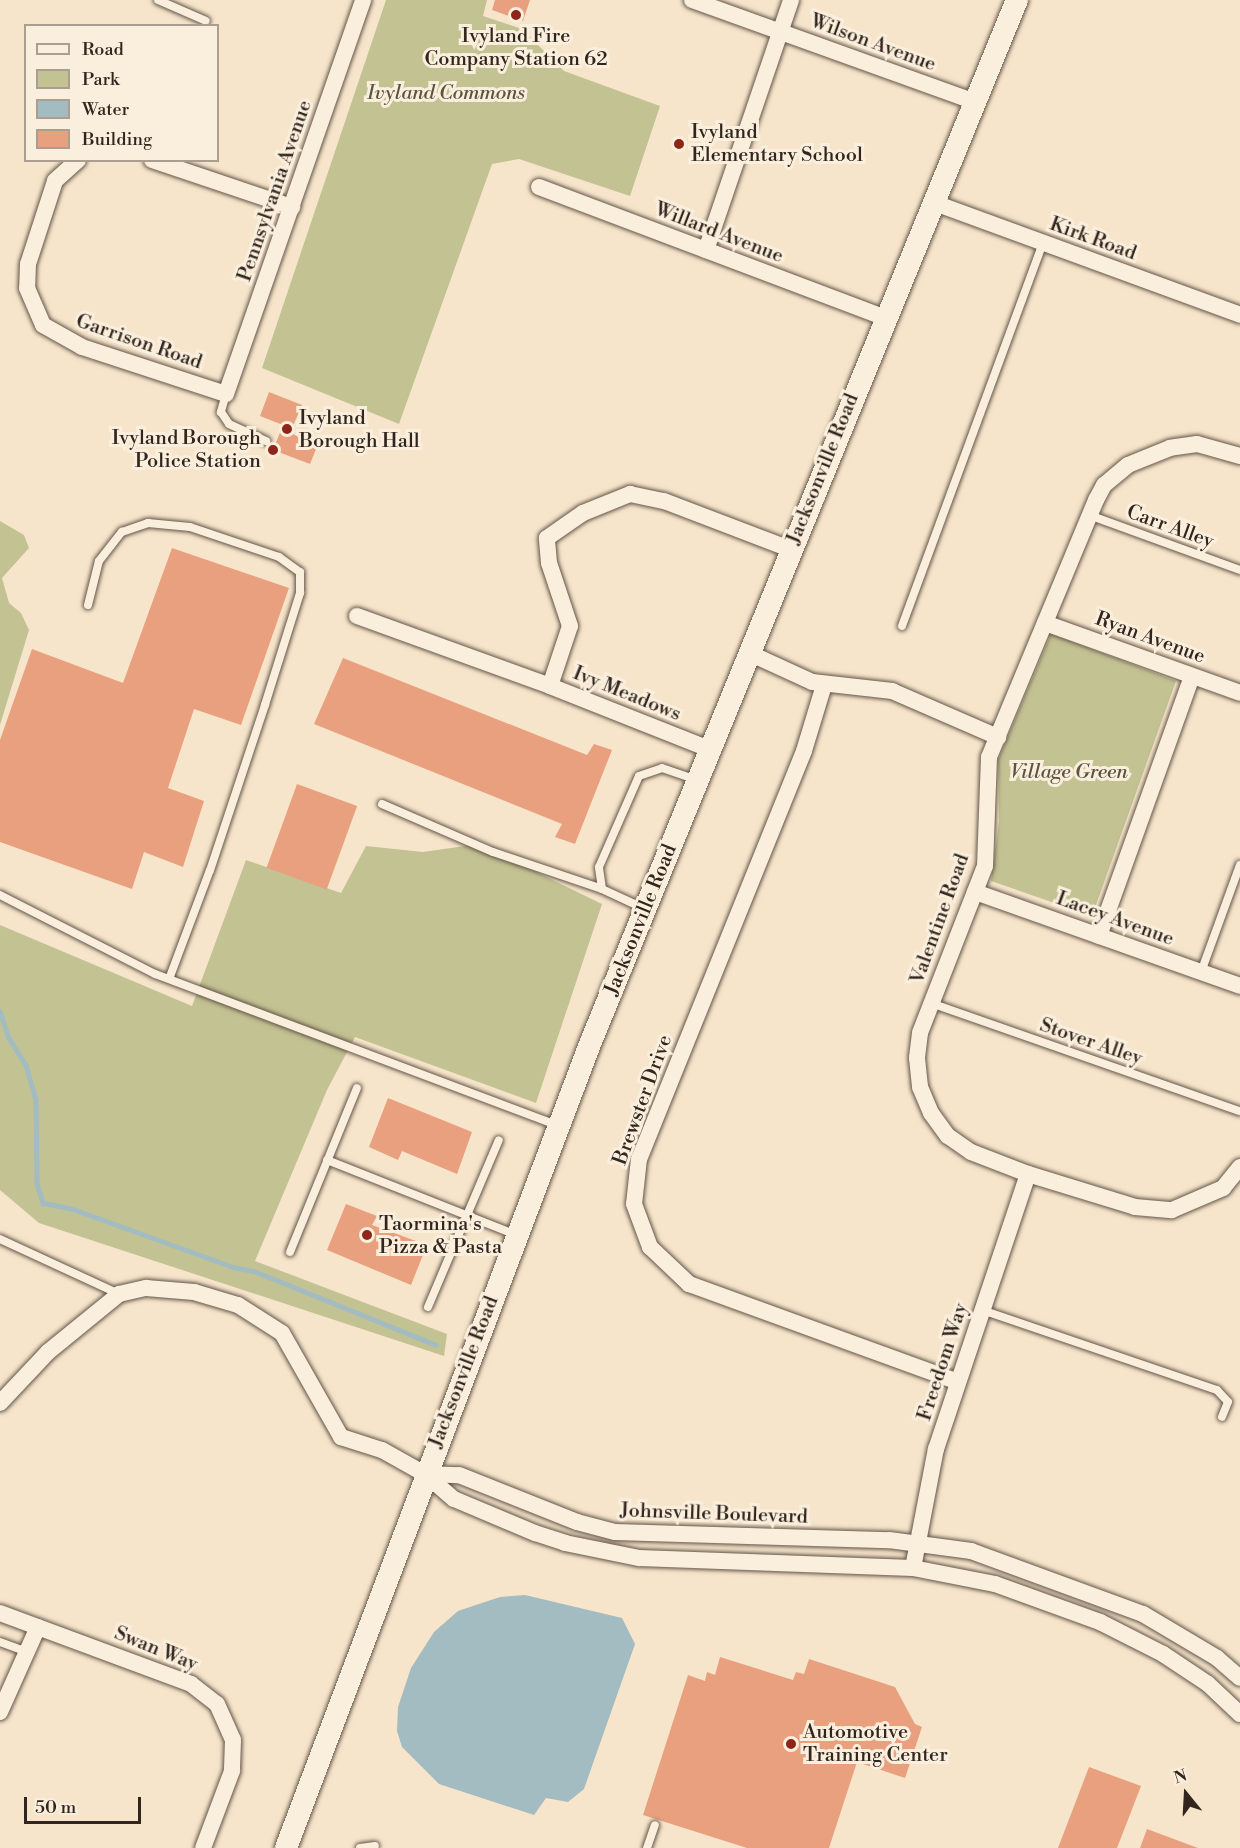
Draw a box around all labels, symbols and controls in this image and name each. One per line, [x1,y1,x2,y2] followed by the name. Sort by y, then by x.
[509,8,523,22] marker: Ivyland Fire Company Station 62
[807,9,939,77] street label: Wilson Avenue
[24,24,219,162] legend
[424,24,608,71] place label: Ivyland Fire Company Station 62
[82,38,124,61] text: Road
[82,68,119,91] text: Park
[367,81,525,105] park label: Ivyland Commons
[233,97,317,285] street label: Pennsylvania Avenue
[82,98,129,121] text: Water
[691,120,863,167] place label: Ivyland Elementary School
[82,128,152,151] text: Building
[672,137,686,151] marker: Ivyland Elementary School
[651,197,787,269] street label: Willard Avenue
[1046,212,1140,266] street label: Kirk Road
[73,309,205,375] street label: Garrison Road
[782,390,864,548] street label: Jacksonville Road
[299,406,420,453] place label: Ivyland Borough Hall
[280,422,294,436] marker: Ivyland Borough Hall
[112,426,261,473] place label: Ivyland Borough Police Station
[266,443,280,457] marker: Ivyland Borough Police Station
[1123,500,1217,554] street label: Carr Alley
[1092,607,1208,669] street label: Ryan Avenue
[569,661,685,727] street label: Ivy Meadows
[1010,760,1128,784] park label: Village Green
[600,841,682,999] street label: Jacksonville Road
[905,851,975,987] street label: Valentine Road
[1053,887,1177,951] street label: Lacey Avenue
[1037,1013,1145,1071] street label: Stover Alley
[608,1032,678,1168] street label: Brewster Drive
[379,1212,502,1259] place label: Taormina's Pizza & Pasta
[360,1228,374,1242] marker: Taormina's Pizza & Pasta
[424,1293,504,1451] street label: Jacksonville Road
[913,1300,973,1424] street label: Freedom Way
[620,1499,808,1529] street label: Johnsville Boulevard
[111,1621,201,1677] street label: Swan Way
[803,1720,948,1767] place label: Automotive Training Center
[784,1737,798,1751] marker: Automotive Training Center
[1156,1764,1216,1824] north arrow
[1171,1765,1190,1788] text: N
[27,1785,144,1823] scale bar
[35,1796,76,1819] text: 50 m

